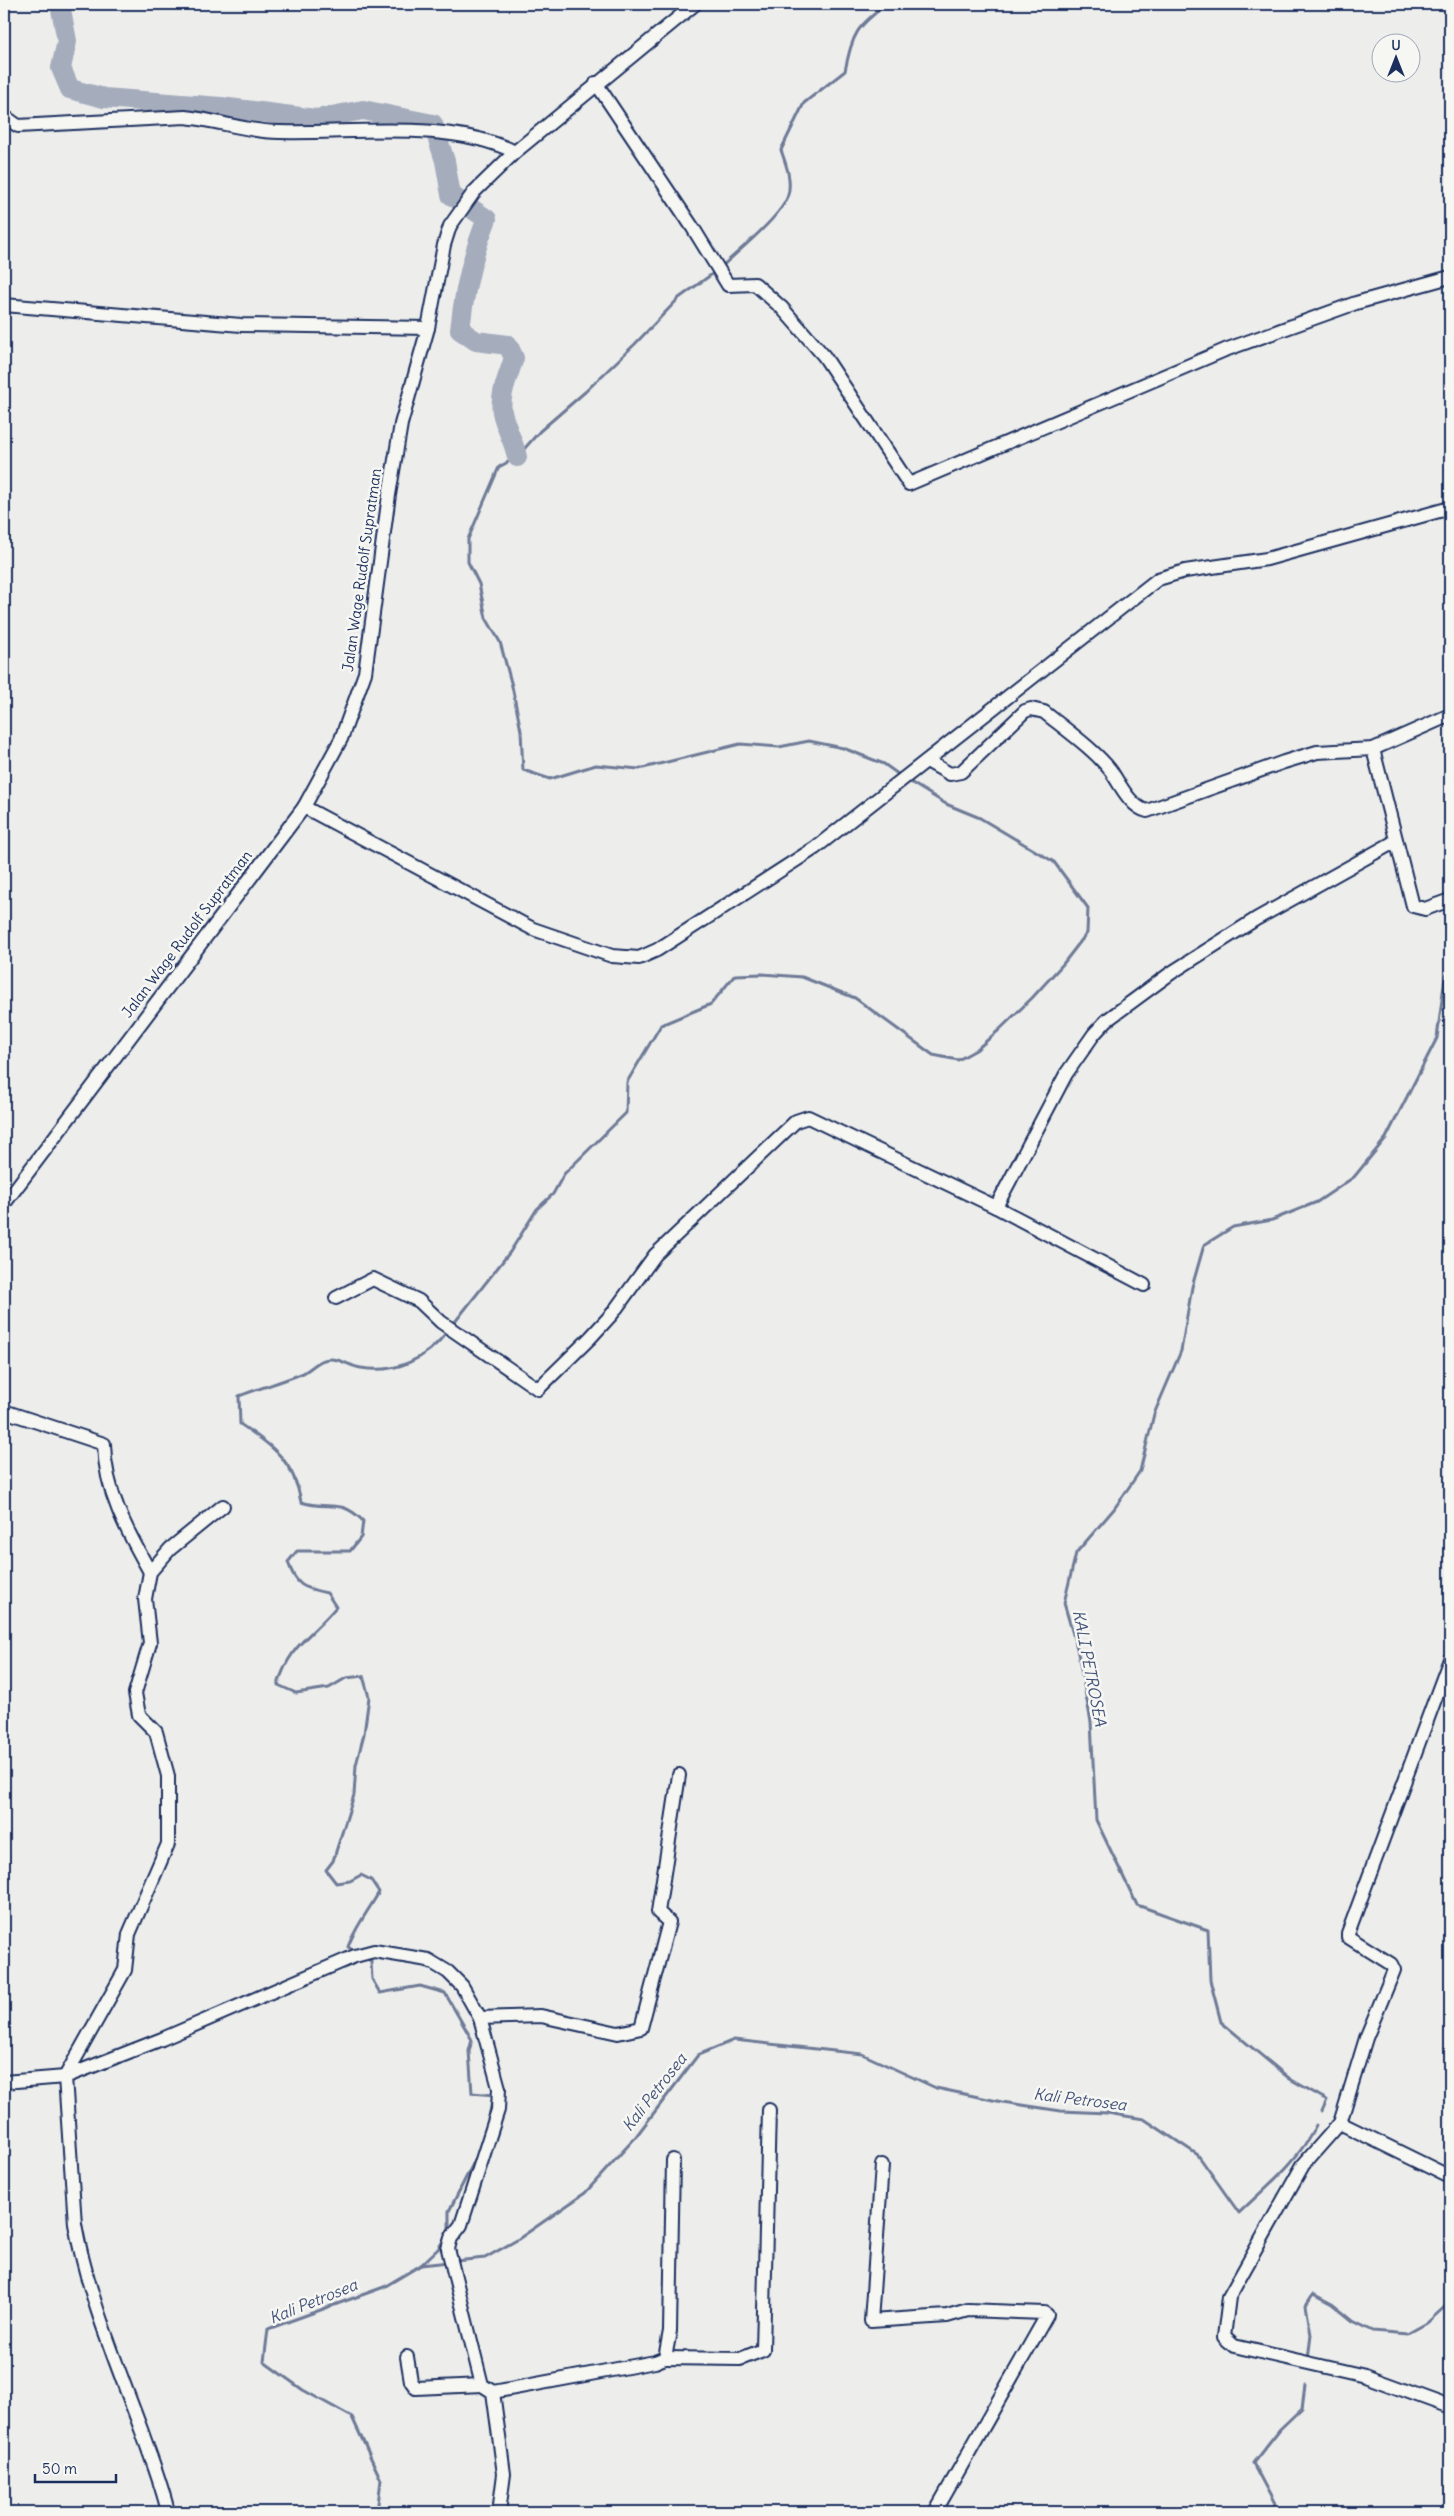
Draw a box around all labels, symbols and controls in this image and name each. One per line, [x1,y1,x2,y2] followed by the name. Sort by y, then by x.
[1372,32,1422,82] north arrow
[1391,36,1401,54] text: U
[338,467,385,673] street label: Jalan Wage Rudolf Supratman
[117,846,256,1021] street label: Jalan Wage Rudolf Supratman
[1069,1608,1111,1729] water label: KALI PETROSEA
[617,2048,691,2135] water label: Kali Petrosea
[1032,2083,1128,2115] water label: Kali Petrosea
[266,2274,361,2328] water label: Kali Petrosea
[35,2451,116,2483] scale bar
[42,2459,77,2478] text: 50 m

